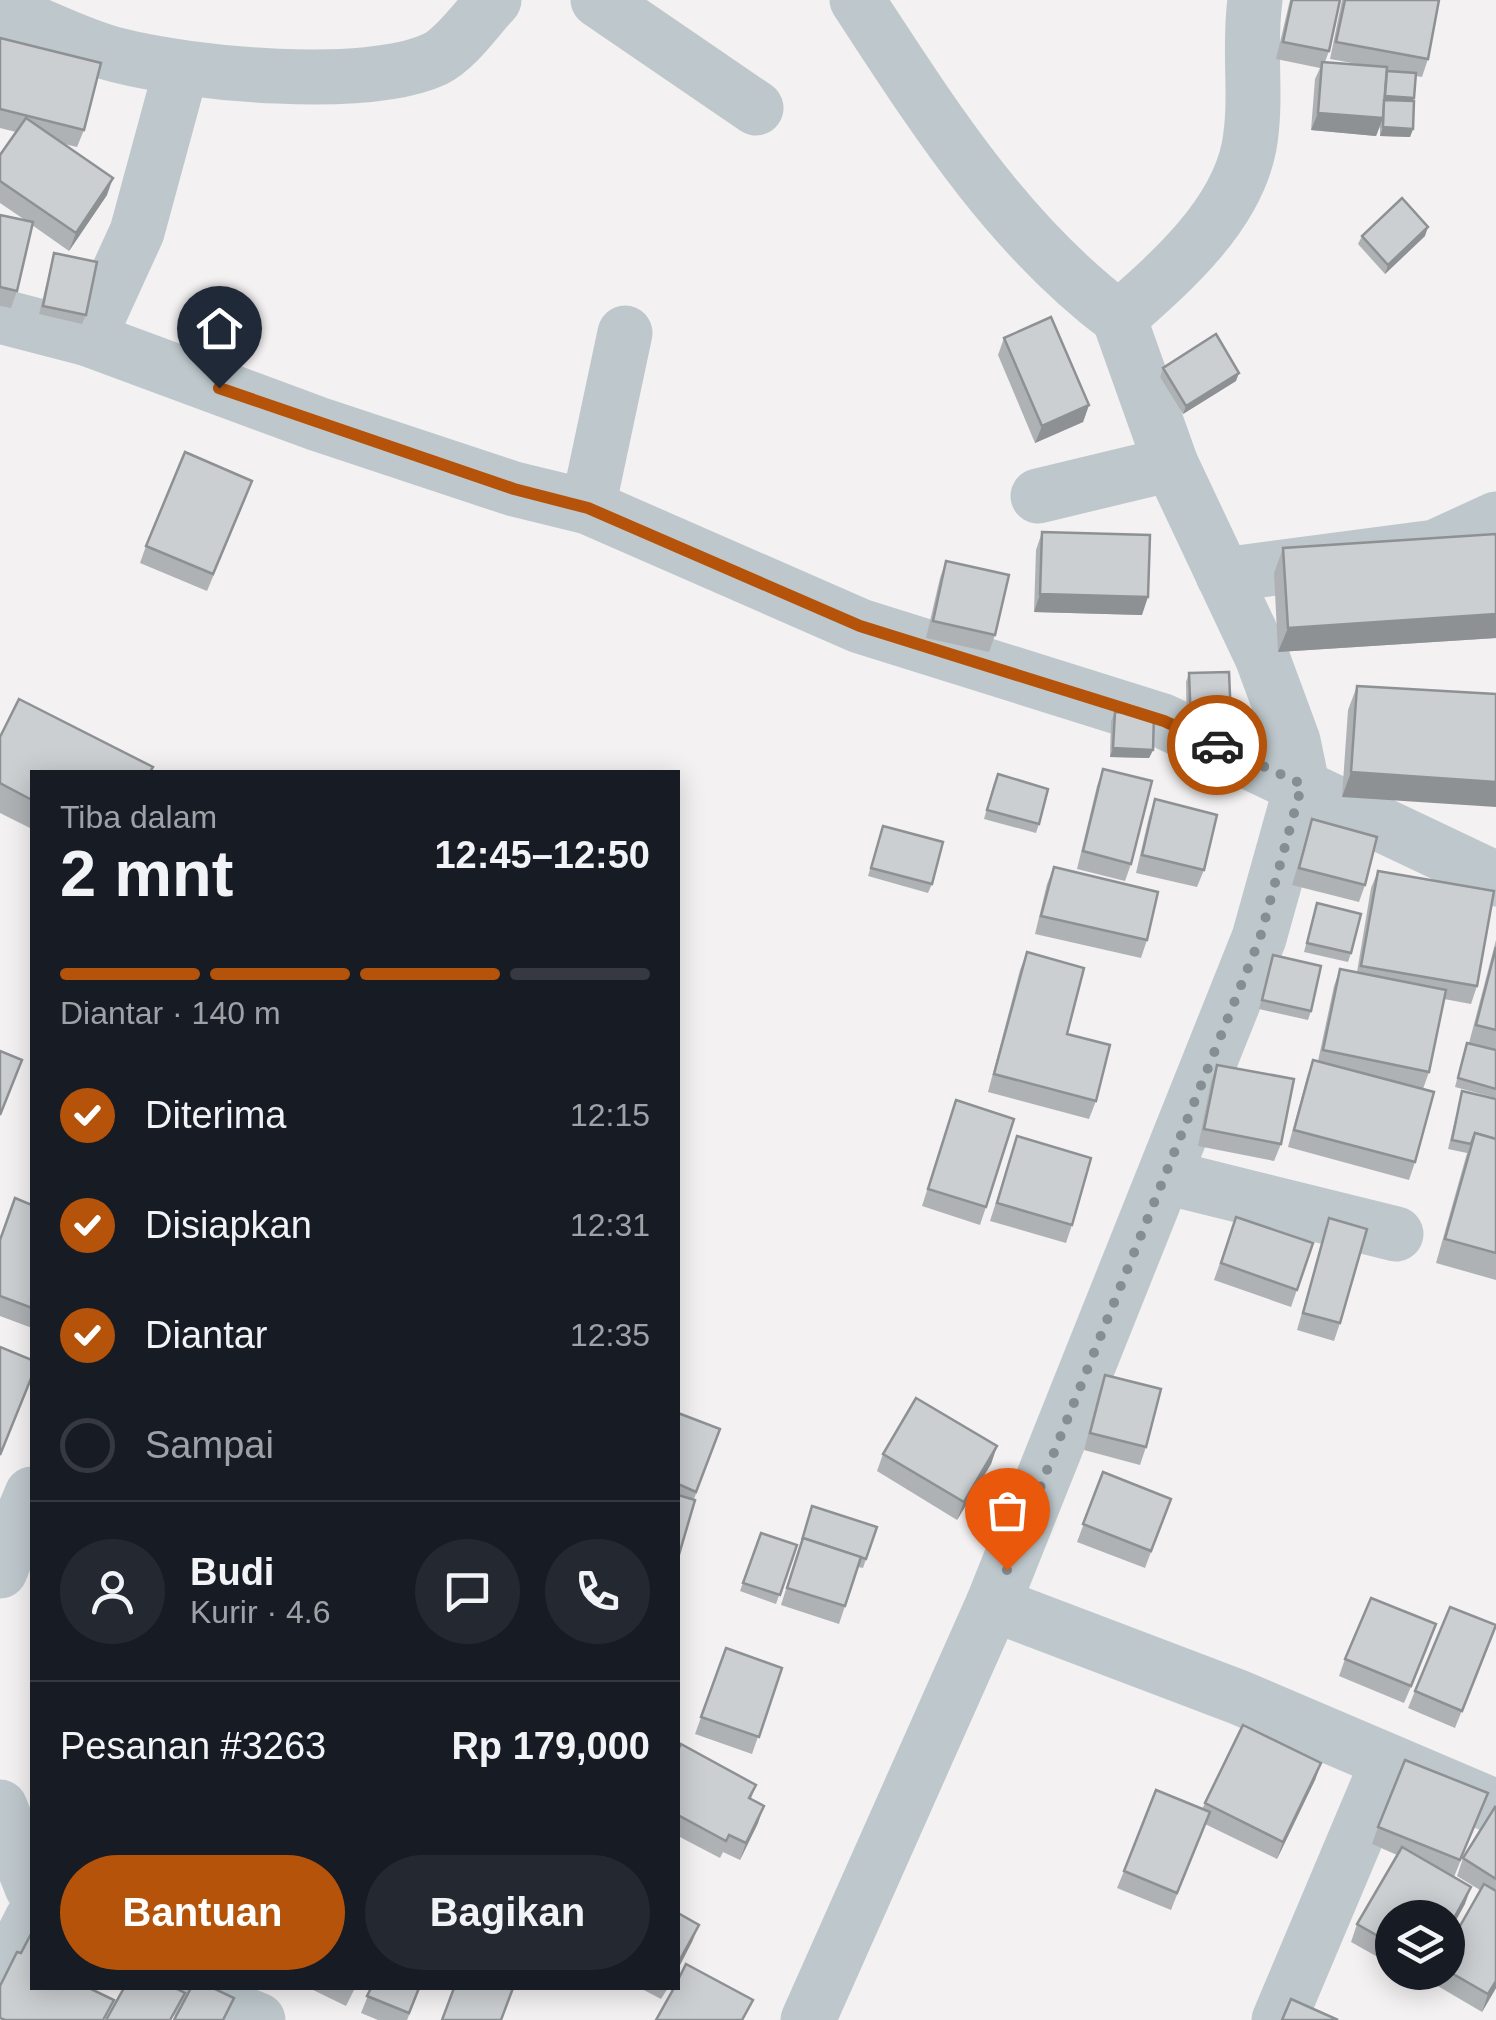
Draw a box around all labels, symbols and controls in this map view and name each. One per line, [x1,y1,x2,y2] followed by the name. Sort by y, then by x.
[177,286,262,389] pin
[192,301,247,356] icon: home
[1167,695,1267,795] courier
[1190,718,1245,773] icon: car
[60,799,217,835] text: Tiba dalam
[434,834,650,876] text: 12:45–12:50
[60,837,233,910] text: 2 mnt
[60,995,281,1031] text: Diantar · 140 m
[60,1088,115,1143] icon: check
[145,1094,286,1136] text: Diterima
[570,1097,650,1133] text: 12:15
[60,1198,115,1253] icon: check
[145,1204,312,1246] text: Disiapkan
[570,1207,650,1243] text: 12:31
[60,1308,115,1363] icon: check
[145,1314,268,1356] text: Diantar
[570,1317,650,1353] text: 12:35
[145,1424,274,1466] text: Sampai
[965,1468,1050,1571] pin
[980,1483,1035,1538] icon: bag
[60,1539,165,1644] button: person
[415,1539,520,1644] button: chat
[545,1539,650,1644] button: phone
[190,1551,274,1593] text: Budi
[190,1594,330,1630] text: Kurir · 4.6
[60,1725,326,1767] text: Pesanan #3263
[451,1725,650,1767] text: Rp 179,000
[60,1855,345,1970] button: Bantuan
[365,1855,650,1970] button: Bagikan
[1375,1900,1465,1990] map controls
[1375,1900,1465,1990] button: layers

